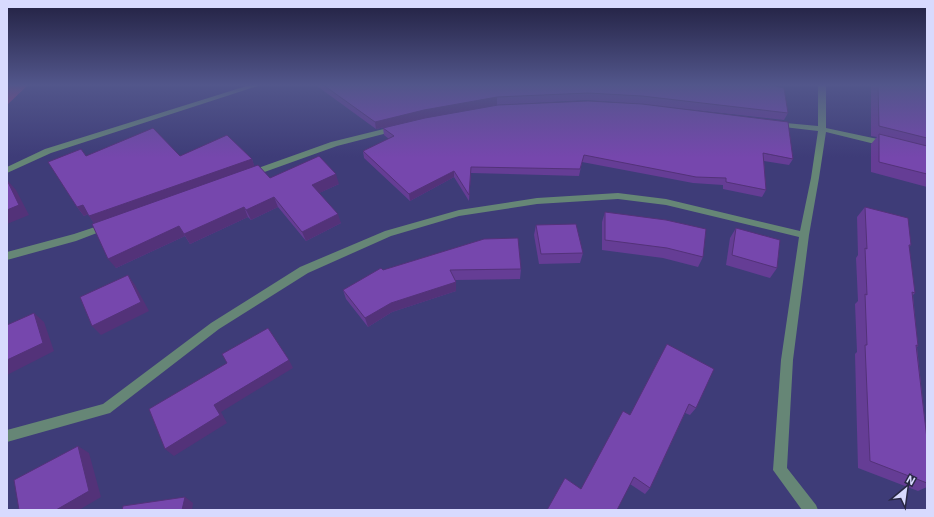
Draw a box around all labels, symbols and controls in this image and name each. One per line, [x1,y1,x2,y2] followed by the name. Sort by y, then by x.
[886,469,926,509] north arrow
[904,473,917,488] text: N

